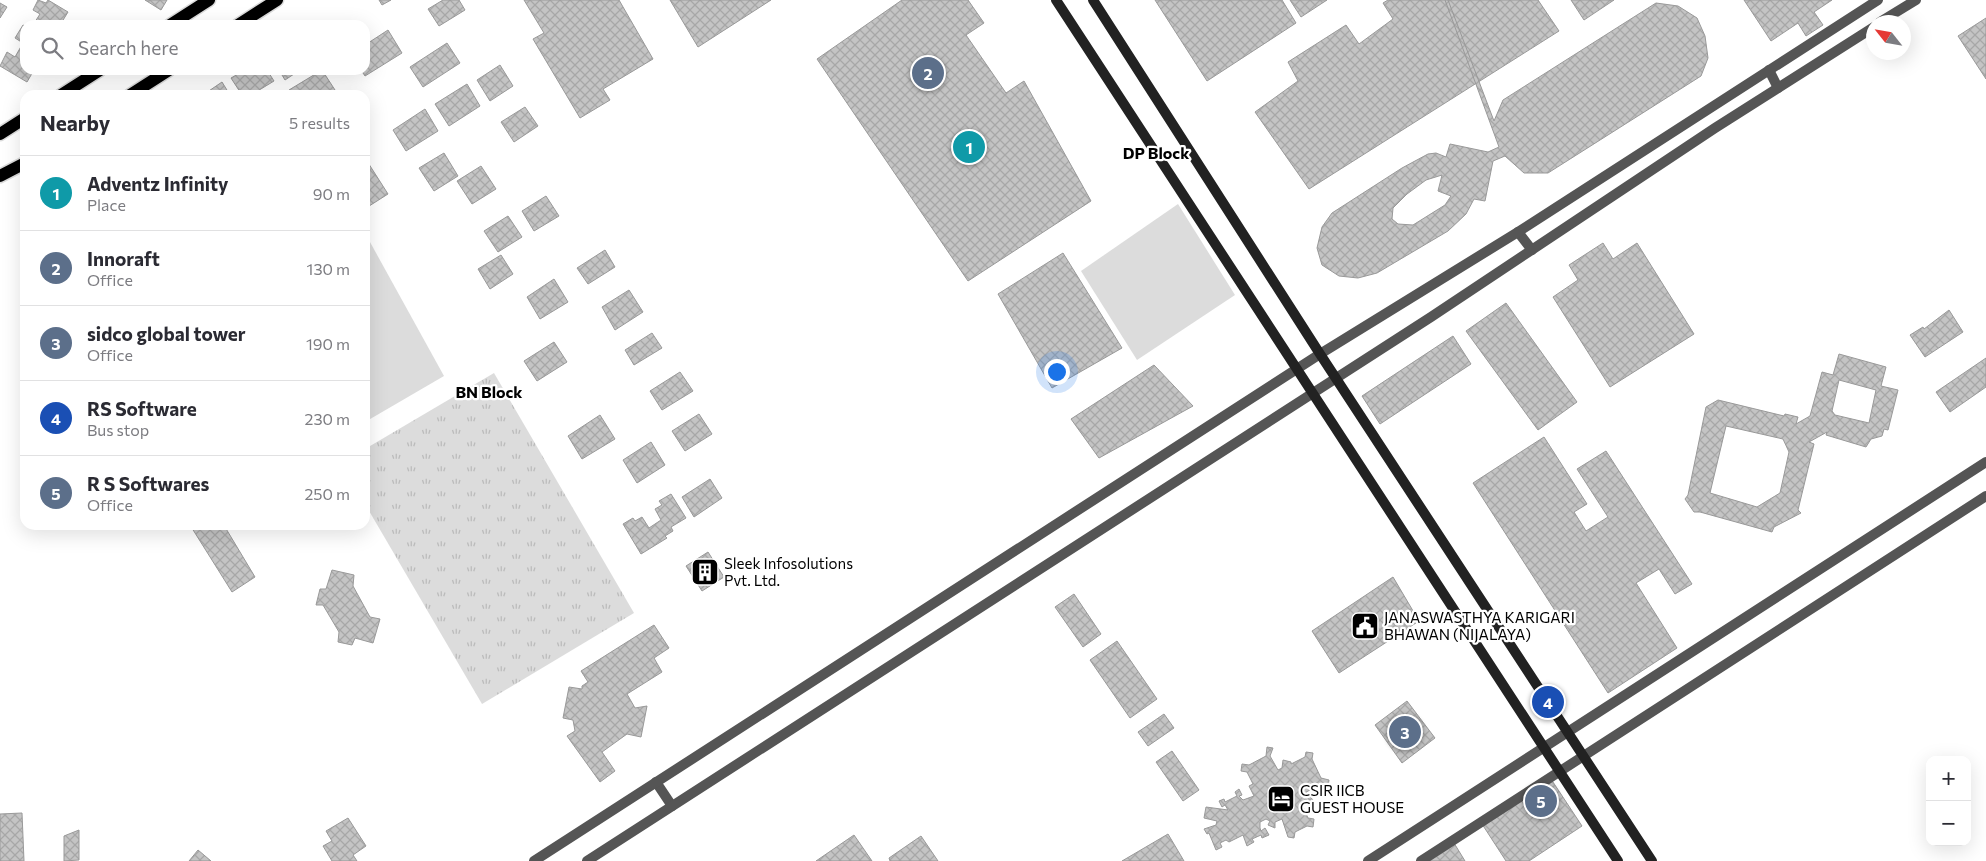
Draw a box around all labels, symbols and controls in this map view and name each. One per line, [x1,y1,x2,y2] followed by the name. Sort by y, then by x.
[1866,15,1911,60] north arrow
[20,20,370,75] search box
[38,34,66,62] icon: search
[78,36,178,59] text: Search here
[912,54,944,92] pin: 2
[40,110,110,135] text: Nearby
[289,113,350,132] text: 5 results
[953,128,985,166] pin: 1
[1123,143,1190,162] district label: DP Block
[87,172,228,195] text: Adventz Infinity
[52,184,60,203] text: 1
[313,184,350,203] text: 90 m
[87,195,126,214] text: Place
[87,247,160,270] text: Innoraft
[51,259,61,278] text: 2
[307,259,350,278] text: 130 m
[87,270,133,289] text: Office
[87,322,246,345] text: sidco global tower
[51,334,61,353] text: 3
[306,334,350,353] text: 190 m
[87,345,133,364] text: Office
[1044,359,1070,385] your location
[455,382,523,401] district label: BN Block
[87,397,197,420] text: RS Software
[51,409,61,428] text: 4
[305,409,350,428] text: 230 m
[87,420,149,439] text: Bus stop
[87,472,209,495] text: R S Softwares
[51,484,61,503] text: 5
[304,484,350,503] text: 250 m
[87,495,133,514] text: Office
[724,554,853,589] place label: Sleek Infosolutions Pvt. Ltd.
[690,557,720,587] building icon: Sleek Infosolutions Pvt. Ltd.
[1384,608,1575,643] place label: JANASWASTHYA KARIGARI BHAWAN (NIJALAYA)
[1350,611,1380,641] public building icon: JANASWASTHYA KARIGARI BHAWAN (NIJALAYA)
[1532,683,1564,721] pin: 4
[1389,713,1421,751] pin: 3
[1926,756,1971,846] map controls
[1926,756,1971,801] button: +
[1300,781,1404,816] place label: CSIR IICB GUEST HOUSE
[1525,782,1557,820] pin: 5
[1266,784,1296,814] hotel icon: CSIR IICB GUEST HOUSE
[1926,801,1971,846] button: −

